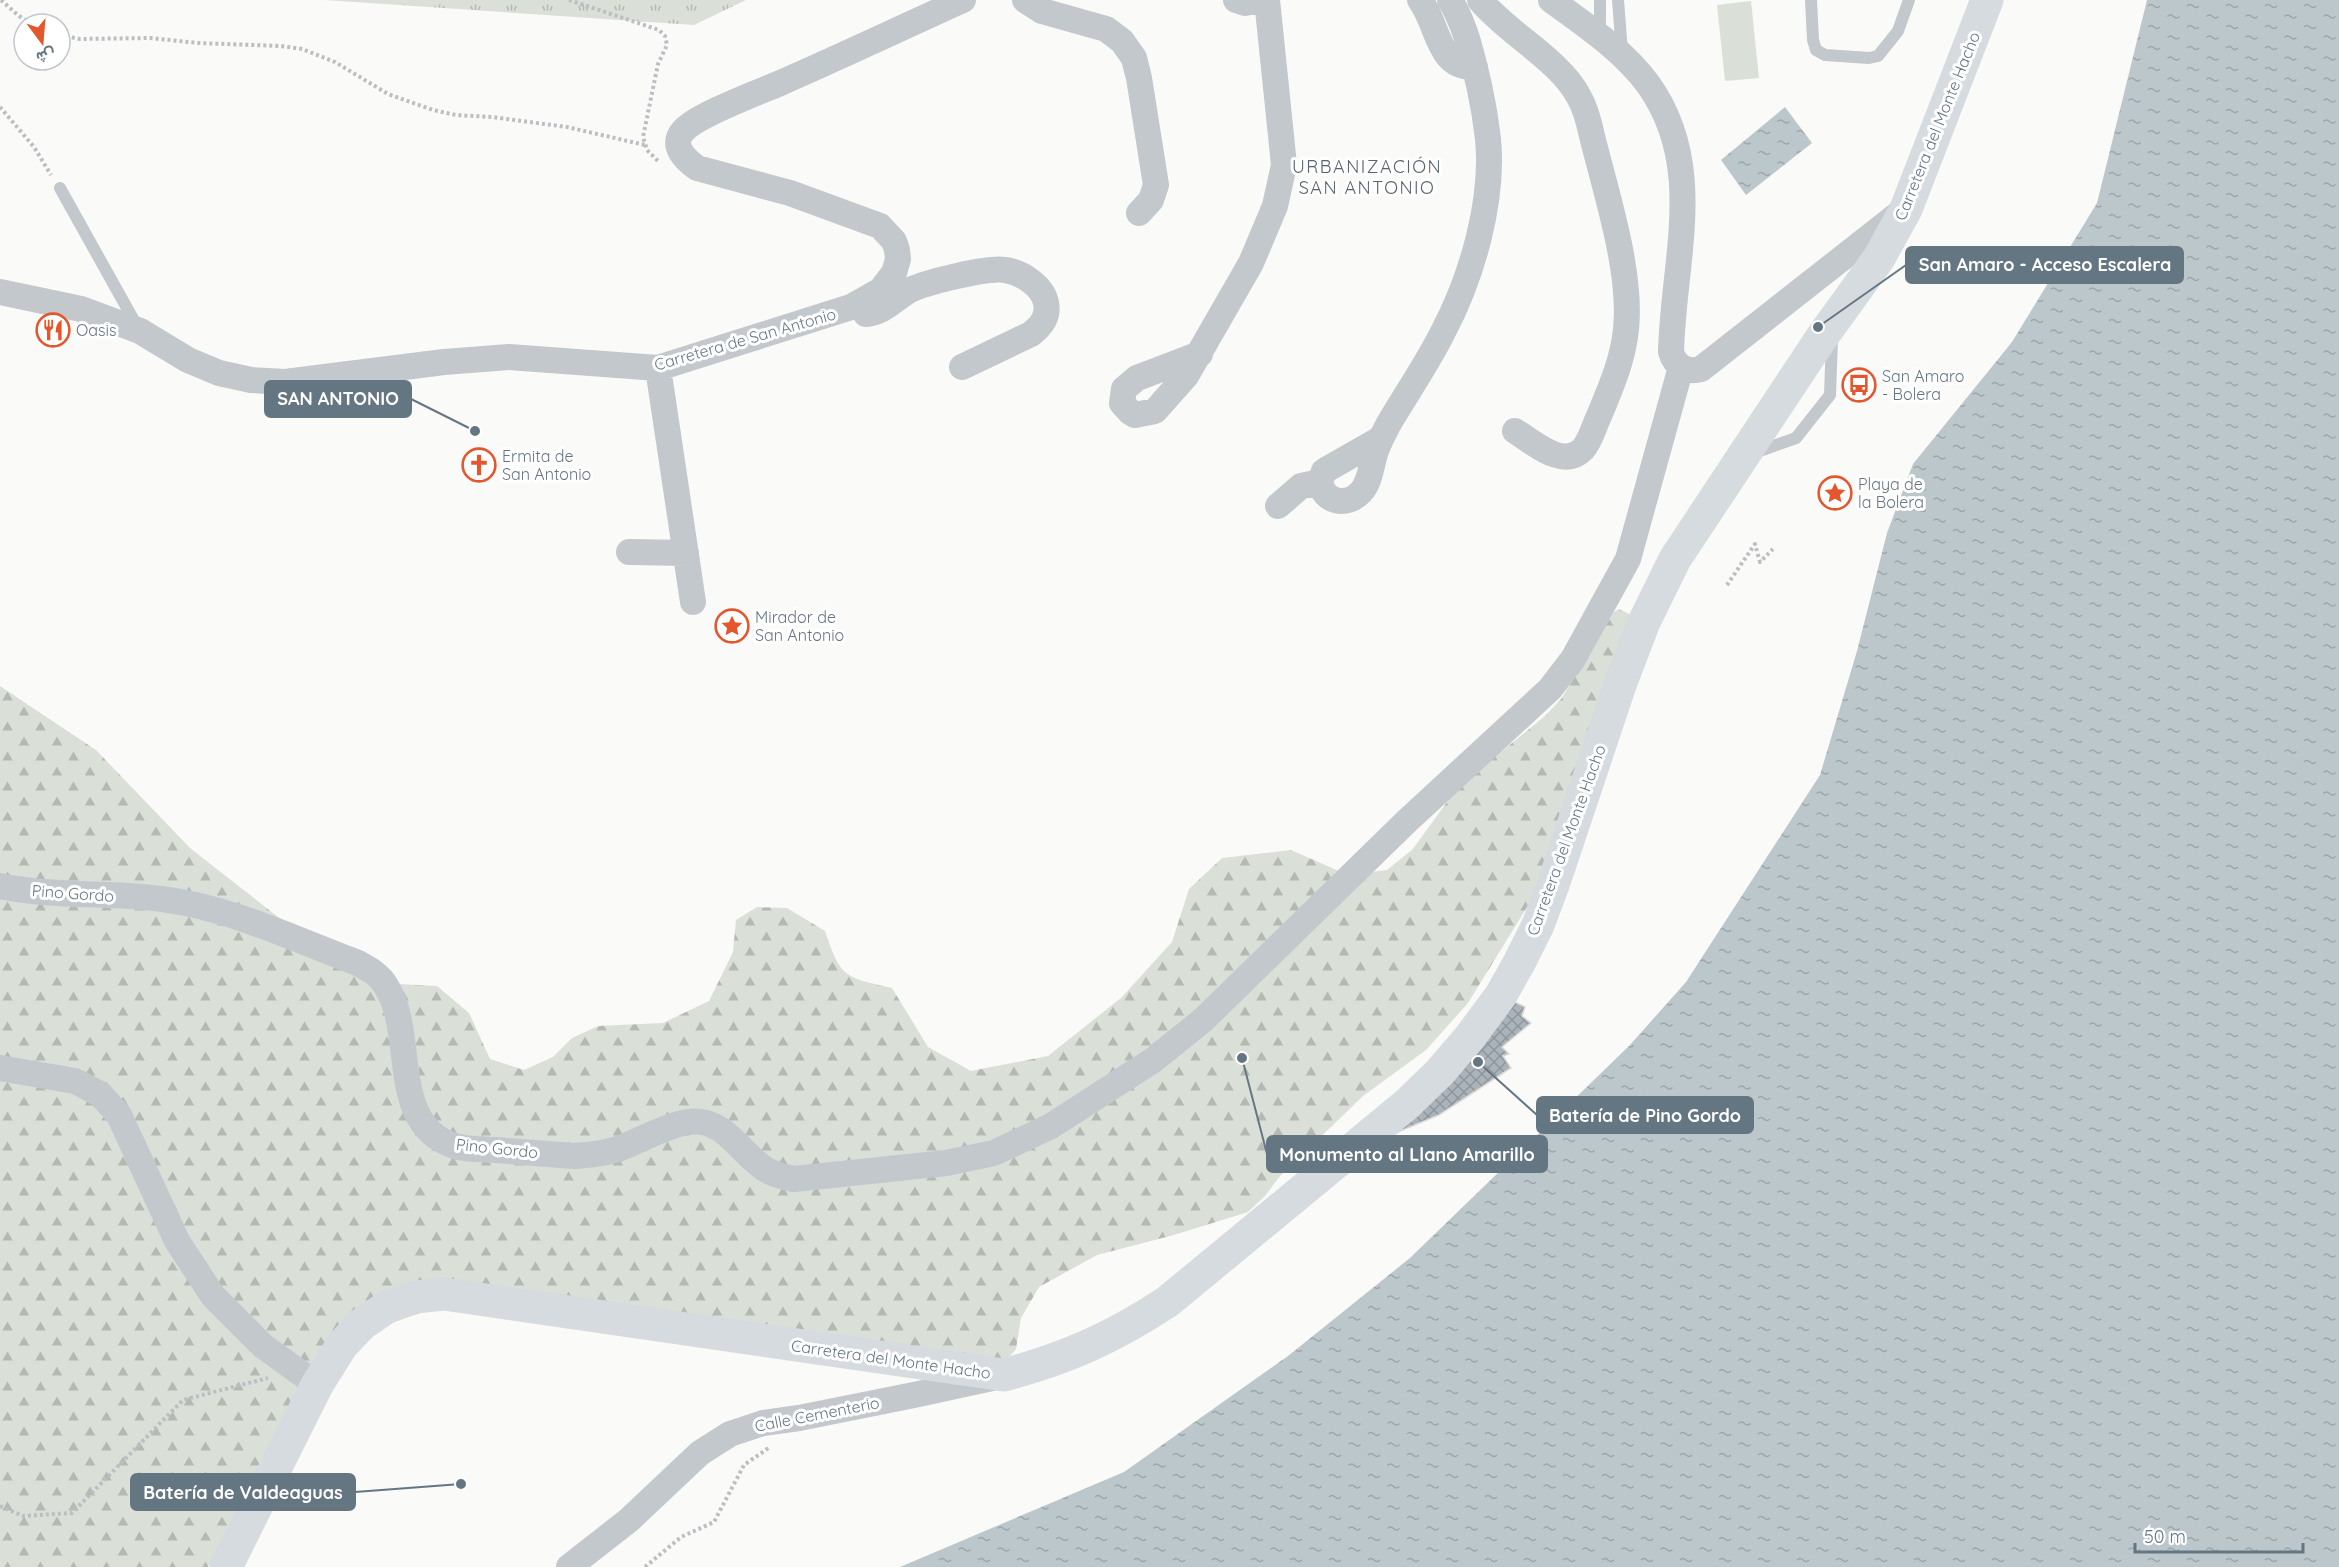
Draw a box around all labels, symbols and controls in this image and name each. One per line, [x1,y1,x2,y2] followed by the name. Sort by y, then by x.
[12,12,72,72] north arrow
[1890,29,1984,223] street label: Carretera del Monte Hacho
[34,44,58,69] text: ش
[1292,155,1442,199] district label: URBANIZACIÓN SAN ANTONIO
[1906,247,2183,283] callout: San Amaro - Acceso Escalera
[1919,253,2171,276] text: San Amaro - Acceso Escalera
[652,303,838,375] street label: Carretera de San Antonio
[35,312,71,348] restaurant icon: Oasis
[76,320,116,340] place label: Oasis
[1882,366,1964,404] place label: San Amaro - Bolera
[1841,367,1877,403] bus stop icon: San Amaro - Bolera
[265,381,411,417] callout: SAN ANTONIO
[277,387,399,410] text: SAN ANTONIO
[502,446,591,484] place label: Ermita de San Antonio
[461,447,497,483] church icon: Ermita de San Antonio
[1858,474,1924,512] place label: Playa de la Bolera
[1817,475,1853,511] place icon: Playa de la Bolera
[755,607,844,645] place label: Mirador de San Antonio
[714,608,750,644] place icon: Mirador de San Antonio
[1522,742,1610,938] street label: Carretera del Monte Hacho
[31,880,115,906] street label: Pino Gordo
[1537,1097,1753,1133] callout: Batería de Pino Gordo
[1549,1104,1741,1127] text: Batería de Pino Gordo
[455,1134,539,1162] street label: Pino Gordo
[1267,1136,1547,1172] callout: Monumento al Llano Amarillo
[1279,1143,1535,1166] text: Monumento al Llano Amarillo
[790,1335,992,1383] street label: Carretera del Monte Hacho
[753,1392,881,1436] street label: Calle Cementerio
[131,1474,355,1510] callout: Batería de Valdeaguas
[143,1481,343,1504] text: Batería de Valdeaguas
[2135,1516,2303,1554] scale bar
[2144,1525,2186,1548] text: 50 m

